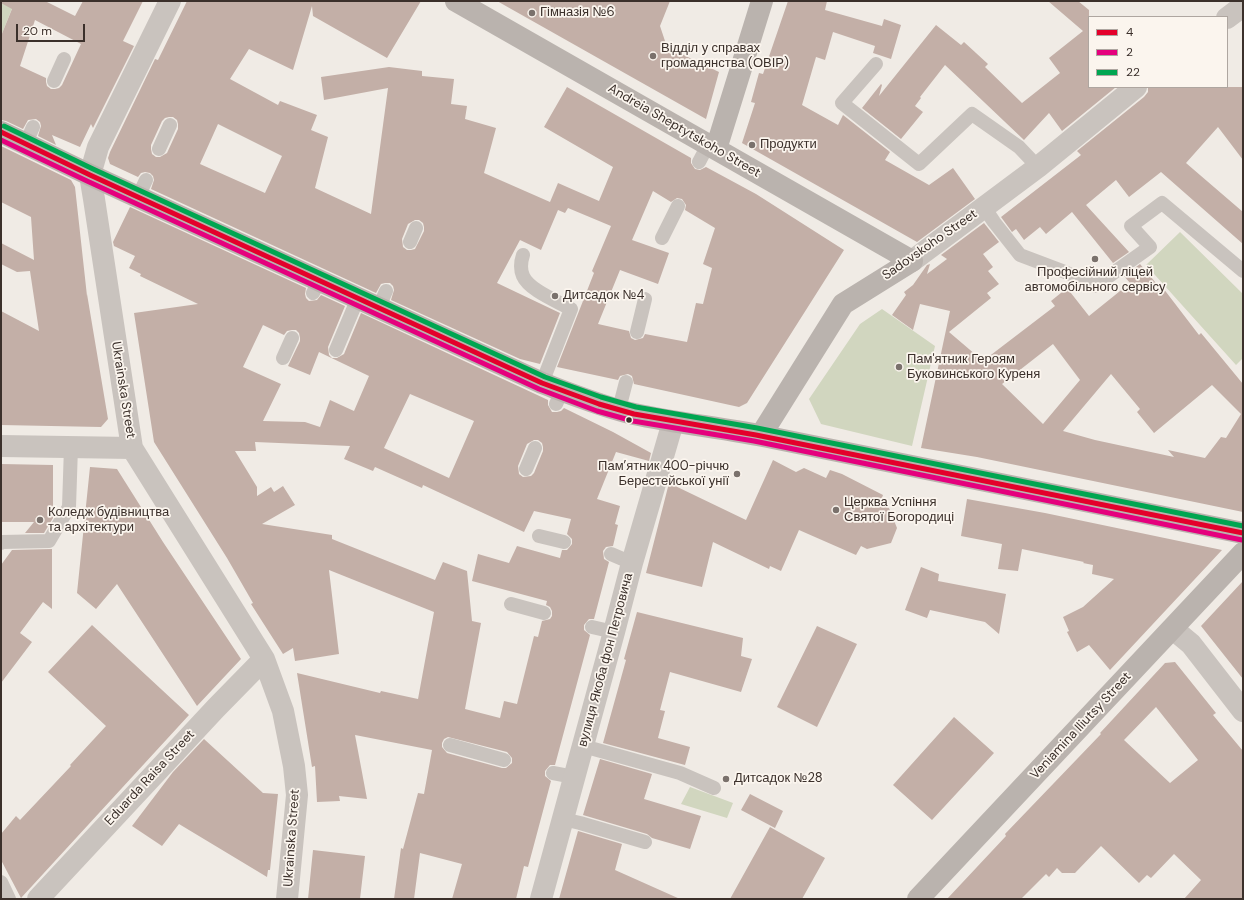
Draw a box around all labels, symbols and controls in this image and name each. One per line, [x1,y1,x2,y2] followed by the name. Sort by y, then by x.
[540,5,615,21] place label: Гімназія №6
[527,8,537,18] marker: Гімназія №6
[18,16,87,42] scale bar
[1088,16,1228,88] legend
[23,23,52,39] text: 20 m
[1126,24,1133,40] text: 4
[661,41,789,72] place label: Відділ у справах громадянства (ОВІР)
[1126,44,1133,60] text: 2
[648,51,658,61] marker: Відділ у справах громадянства (ОВІР)
[1126,64,1140,80] text: 22
[605,81,763,181] street label: Andreia Sheptytskoho Street
[760,137,817,153] place label: Продукти
[747,140,757,150] marker: Продукти
[879,206,981,284] street label: Sadovskoho Street
[1090,254,1100,264] marker: Професійний ліцей автомобільного сервісу
[1024,265,1166,296] place label: Професійний ліцей автомобільного сервісу
[563,288,644,304] place label: Дитсадок №4
[550,291,560,301] marker: Дитсадок №4
[108,340,138,440] street label: Ukrainska Street
[907,352,1040,383] place label: Пам'ятник Героям Буковинського Куреня
[894,362,904,372] marker: Пам'ятник Героям Буковинського Куреня
[624,415,634,425] unlabelled marker
[598,459,729,490] place label: Пам’ятник 400-річчю Берестейської унії
[732,469,742,479] marker: Пам’ятник 400-річчю Берестейської унії
[844,495,954,526] place label: Церква Успіння Святої Богородиці
[48,505,169,536] place label: Коледж будівництва та архітектури
[831,505,841,515] marker: Церква Успіння Святої Богородиці
[35,515,45,525] marker: Коледж будівництва та архітектури
[575,571,637,749] street label: вулиця Якоба фон Петровича
[1027,669,1135,783] street label: Veniamina Iliutsy Street
[102,727,198,829] street label: Eduarda Raisa Street
[734,771,823,787] place label: Дитсадок №28
[721,774,731,784] marker: Дитсадок №28
[281,789,303,887] street label: Ukrainska Street

